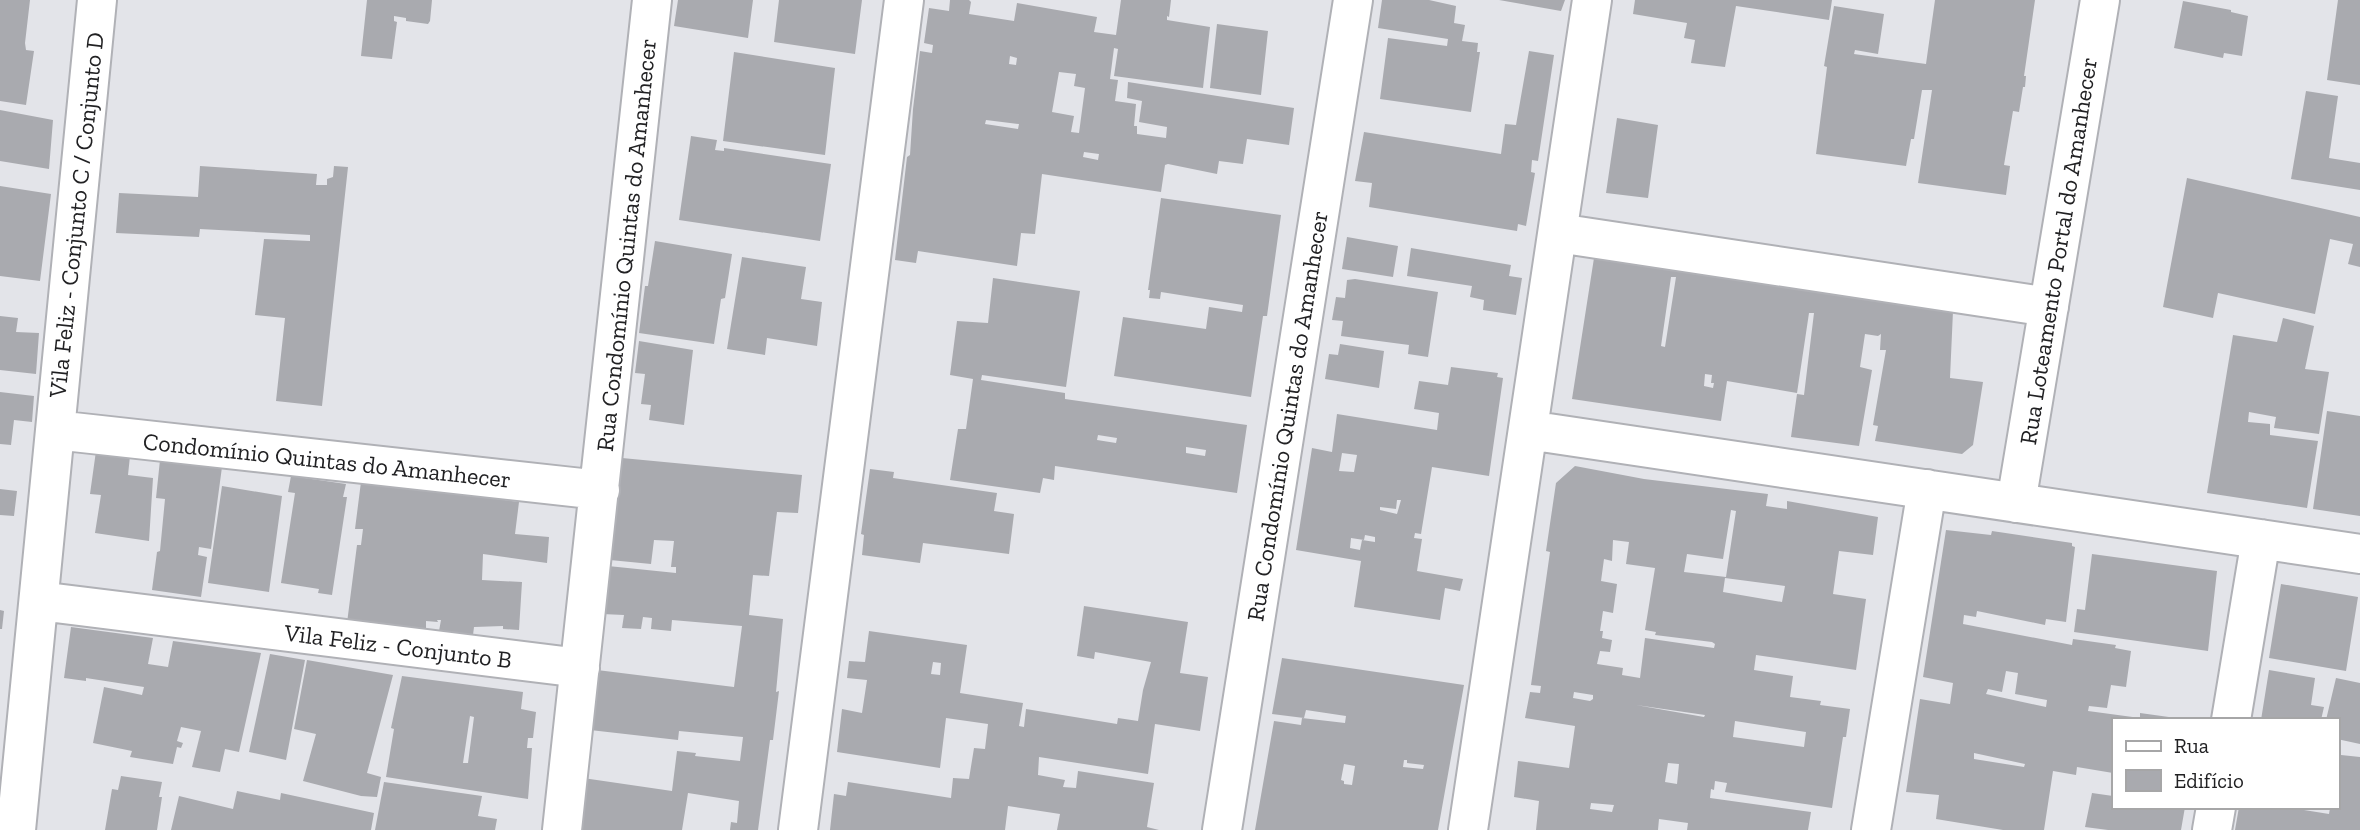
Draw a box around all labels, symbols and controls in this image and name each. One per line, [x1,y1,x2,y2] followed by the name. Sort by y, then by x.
[42,31,110,400] street label: Vila Feliz - Conjunto C / Conjunto D
[590,37,662,453] street label: Rua Condomínio Quintas do Amanhecer
[2013,55,2103,447] street label: Rua Loteamento Portal do Amanhecer
[1240,209,1334,623] street label: Rua Condomínio Quintas do Amanhecer
[142,426,512,494] street label: Condomínio Quintas do Amanhecer
[282,618,513,674] street label: Vila Feliz - Conjunto B
[2112,718,2339,809] legend
[2174,733,2209,758] text: Rua
[2174,768,2244,793] text: Edifício

